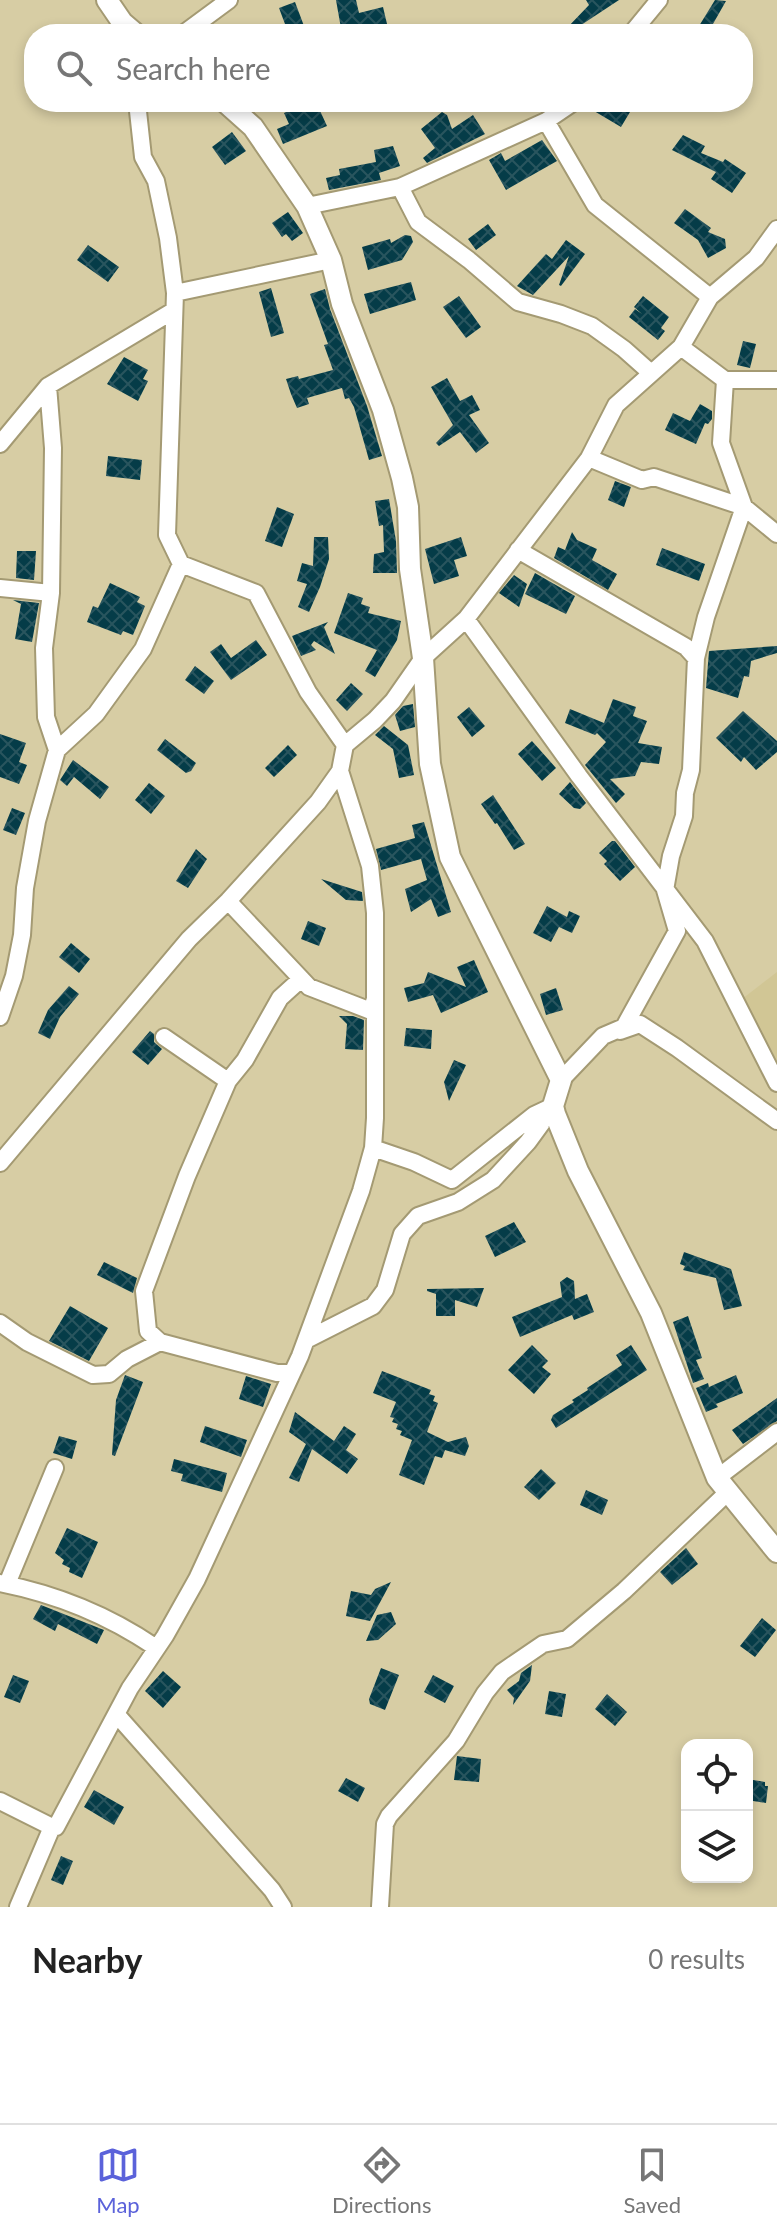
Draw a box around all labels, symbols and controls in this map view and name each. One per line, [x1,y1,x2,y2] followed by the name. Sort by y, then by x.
[24,24,753,112] search box
[52,46,96,90] icon: search
[116,50,271,86] text: Search here
[681,1739,753,1883] map controls
[681,1739,753,1811] button: locate
[681,1811,753,1883] button: layers
[32,1939,143,1980] text: Nearby
[648,1943,745,1975] text: 0 results
[96,2143,140,2218] tab: Map
[332,2143,431,2218] tab: Directions
[623,2143,681,2218] tab: Saved

